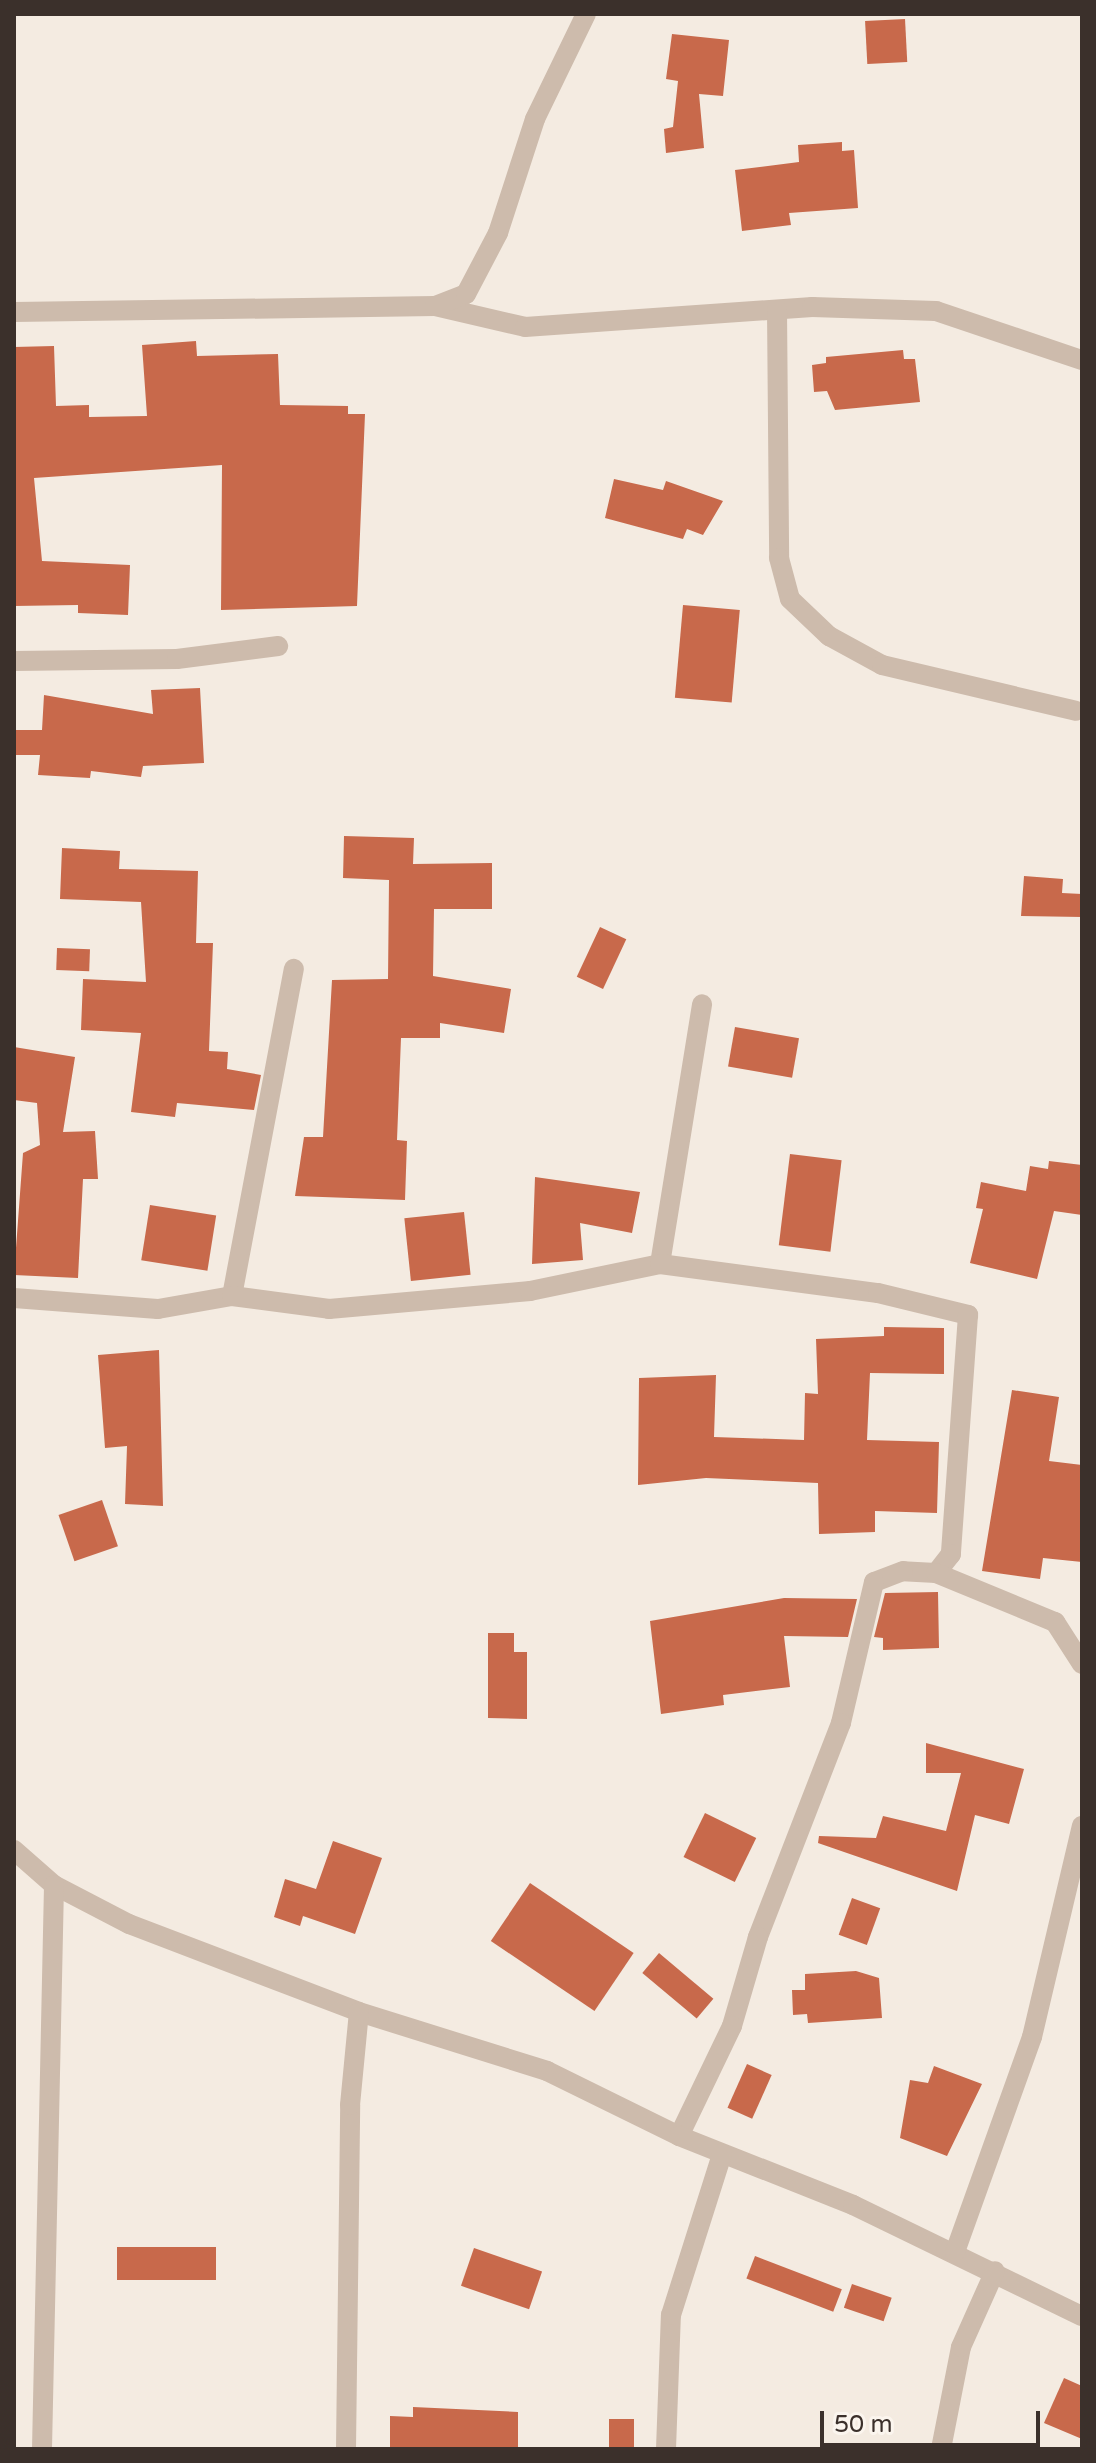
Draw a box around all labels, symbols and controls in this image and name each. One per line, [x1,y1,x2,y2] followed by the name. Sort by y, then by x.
[824,2395,1044,2445] scale bar
[834,2410,892,2439] text: 50 m

